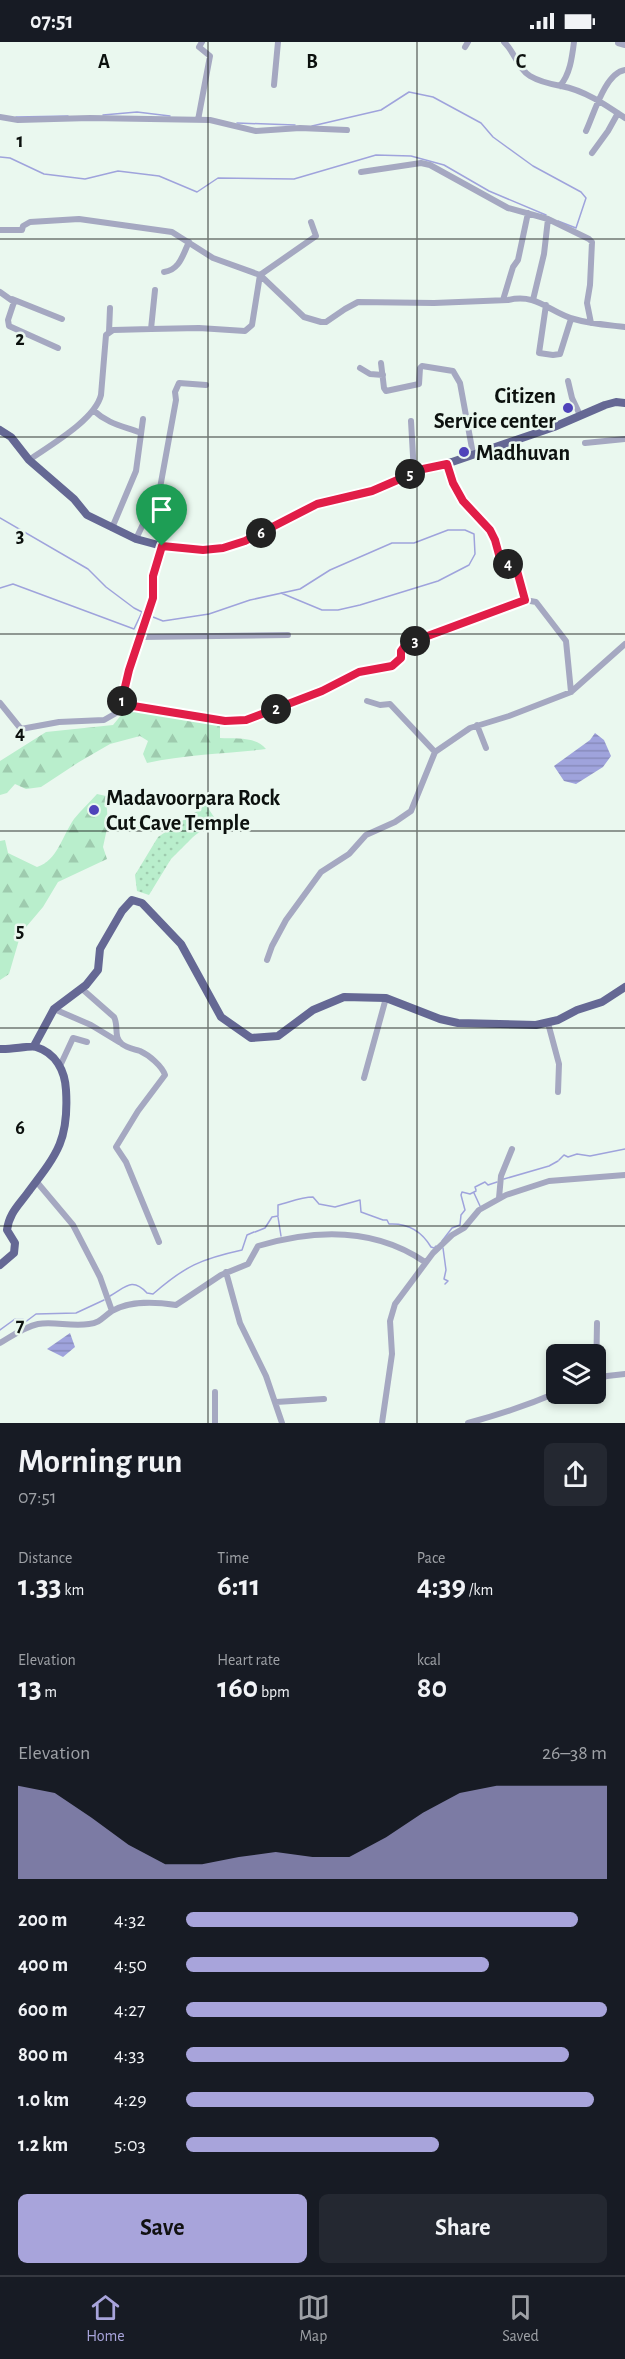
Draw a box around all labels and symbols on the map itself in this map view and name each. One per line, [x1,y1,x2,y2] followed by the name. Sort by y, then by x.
[98,52,110,72] text: A
[306,52,318,72] text: B
[516,52,527,72] text: C
[16,131,24,151] text: 1
[15,329,25,349] text: 2
[434,385,556,432] place label: Citizen Service center
[561,401,575,415] marker: Citizen Service center
[476,442,570,464] place label: Madhuvan
[457,445,471,459] marker: Madhuvan
[395,459,425,489] pin: 5
[136,484,187,546] pin
[246,518,276,548] pin: 6
[16,526,24,546] text: 3
[493,549,523,579] pin: 4
[400,626,430,656] pin: 3
[107,686,137,716] pin: 1
[261,694,291,724] pin: 2
[15,723,25,743] text: 4
[106,787,280,834] place label: Madavoorpara Rock Cut Cave Temple
[87,803,101,817] marker: Madavoorpara Rock Cut Cave Temple
[16,921,24,941] text: 5
[15,1118,25,1138] text: 6
[16,1315,25,1335] text: 7

